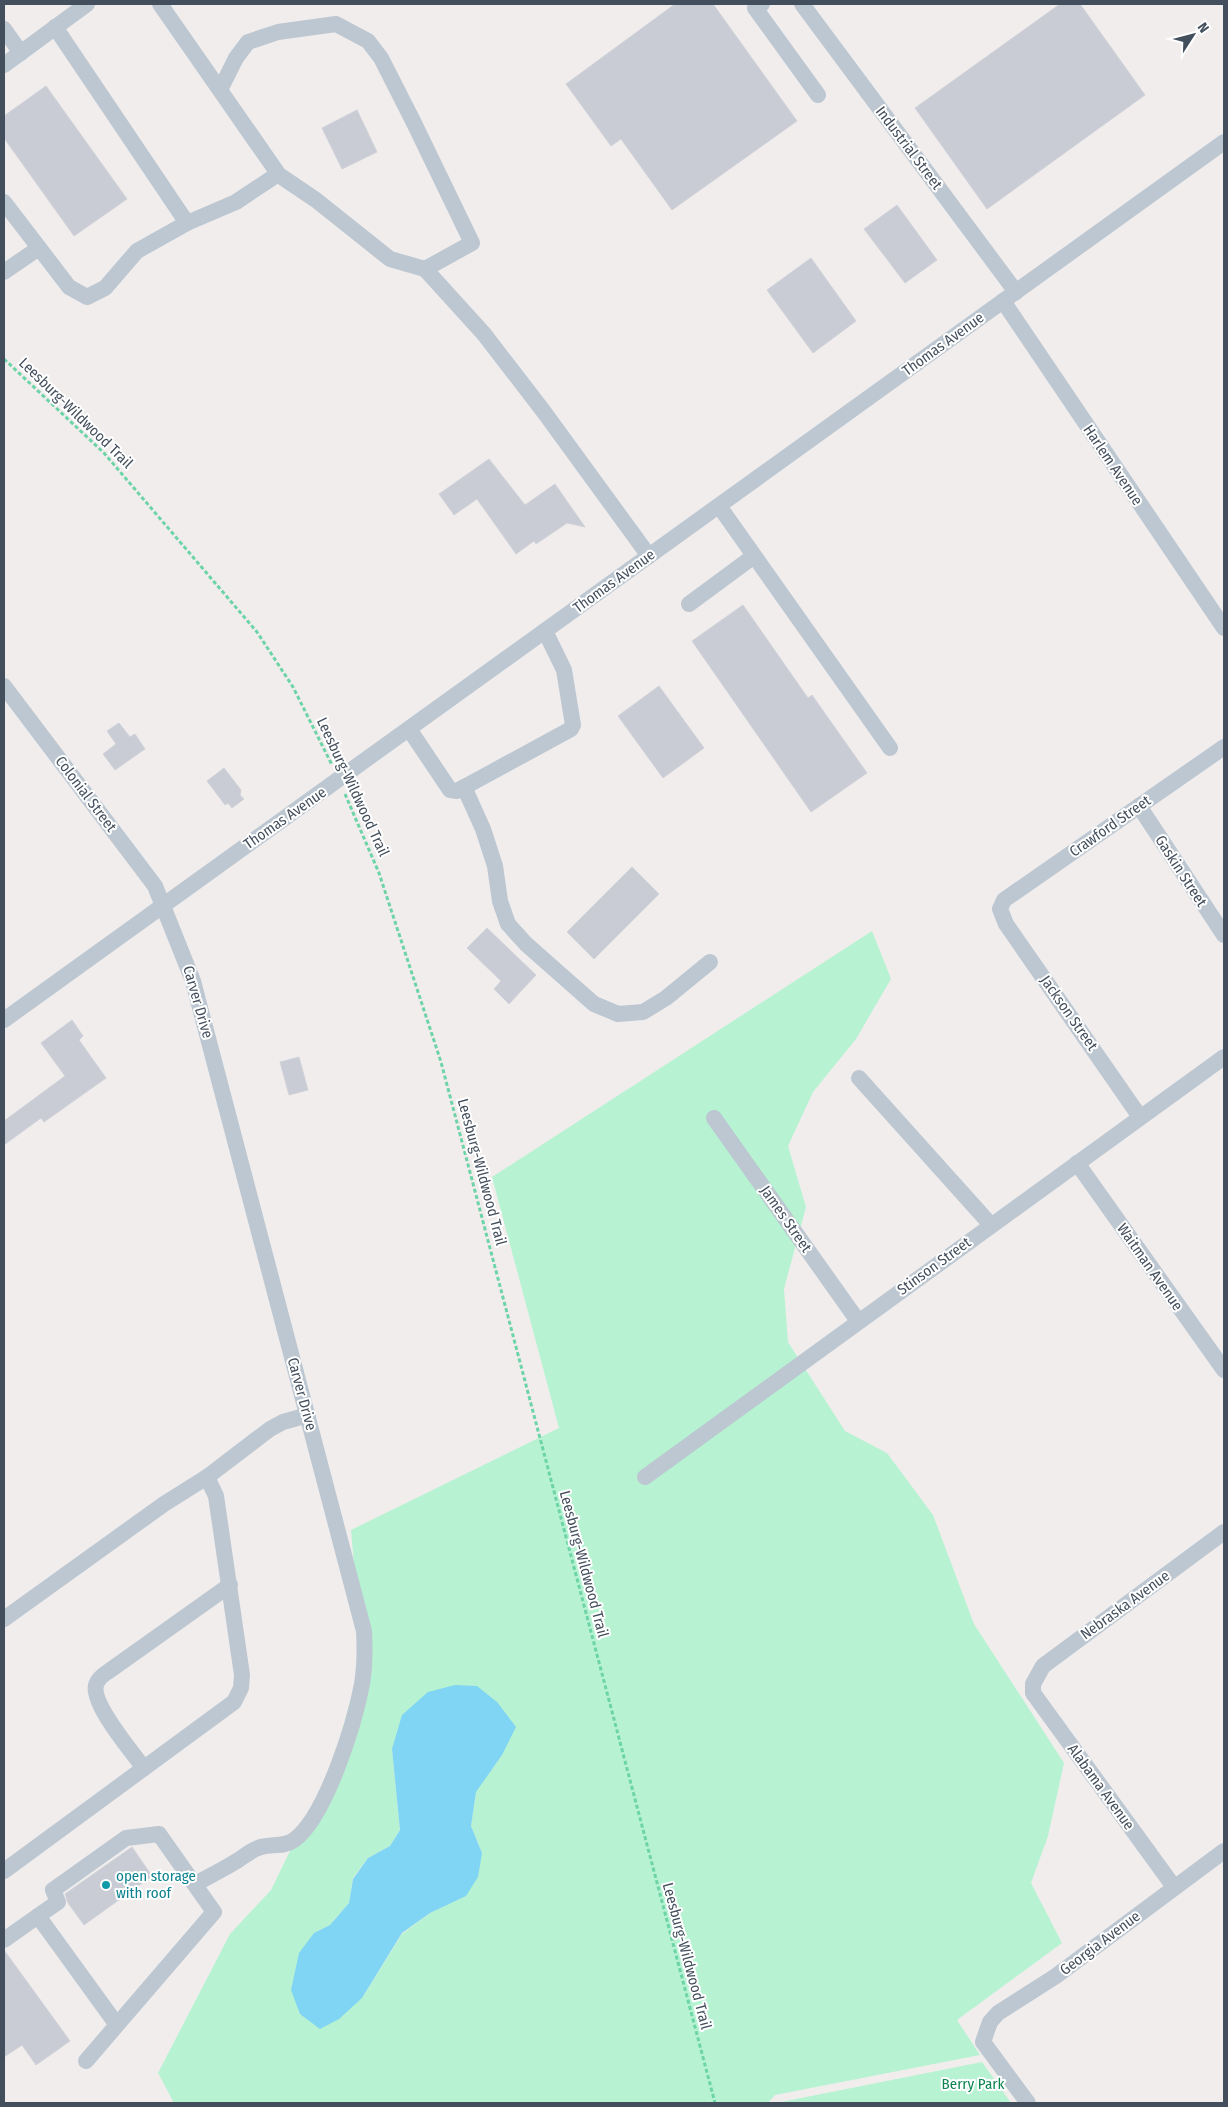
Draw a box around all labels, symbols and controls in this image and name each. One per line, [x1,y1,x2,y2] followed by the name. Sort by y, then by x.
[1168,10,1218,60] north arrow
[1194,19,1212,36] text: N
[872,103,946,193] street label: Industrial Street
[899,308,987,380] street label: Thomas Avenue
[15,354,137,472] street label: Leesburg-Wildwood Trail
[1080,421,1146,509] street label: Harlem Avenue
[570,545,658,617] street label: Thomas Avenue
[313,715,393,859] street label: Leesburg-Wildwood Trail
[52,753,120,836] street label: Colonial Street
[240,783,330,853] street label: Thomas Avenue
[1066,791,1154,861] street label: Crawford Street
[1151,832,1211,910] street label: Gaskin Street
[179,964,217,1040] street label: Carver Drive
[1037,972,1101,1054] street label: Jackson Street
[454,1097,510,1247] street label: Leesburg-Wildwood Trail
[756,1182,816,1256] street label: James Street
[1113,1220,1187,1314] street label: Waitman Avenue
[894,1233,974,1299] street label: Stinson Street
[284,1356,320,1432] street label: Carver Drive
[556,1489,612,1639] street label: Leesburg-Wildwood Trail
[1077,1567,1173,1643] street label: Nebraska Avenue
[1064,1741,1138,1833] street label: Alabama Avenue
[116,1867,196,1902] place label: open storage with roof
[100,1879,112,1891] marker: open storage with roof
[659,1881,715,2031] street label: Leesburg-Wildwood Trail
[1056,1907,1144,1979] street label: Georgia Avenue
[942,2075,1004,2093] park label: Berry Park

